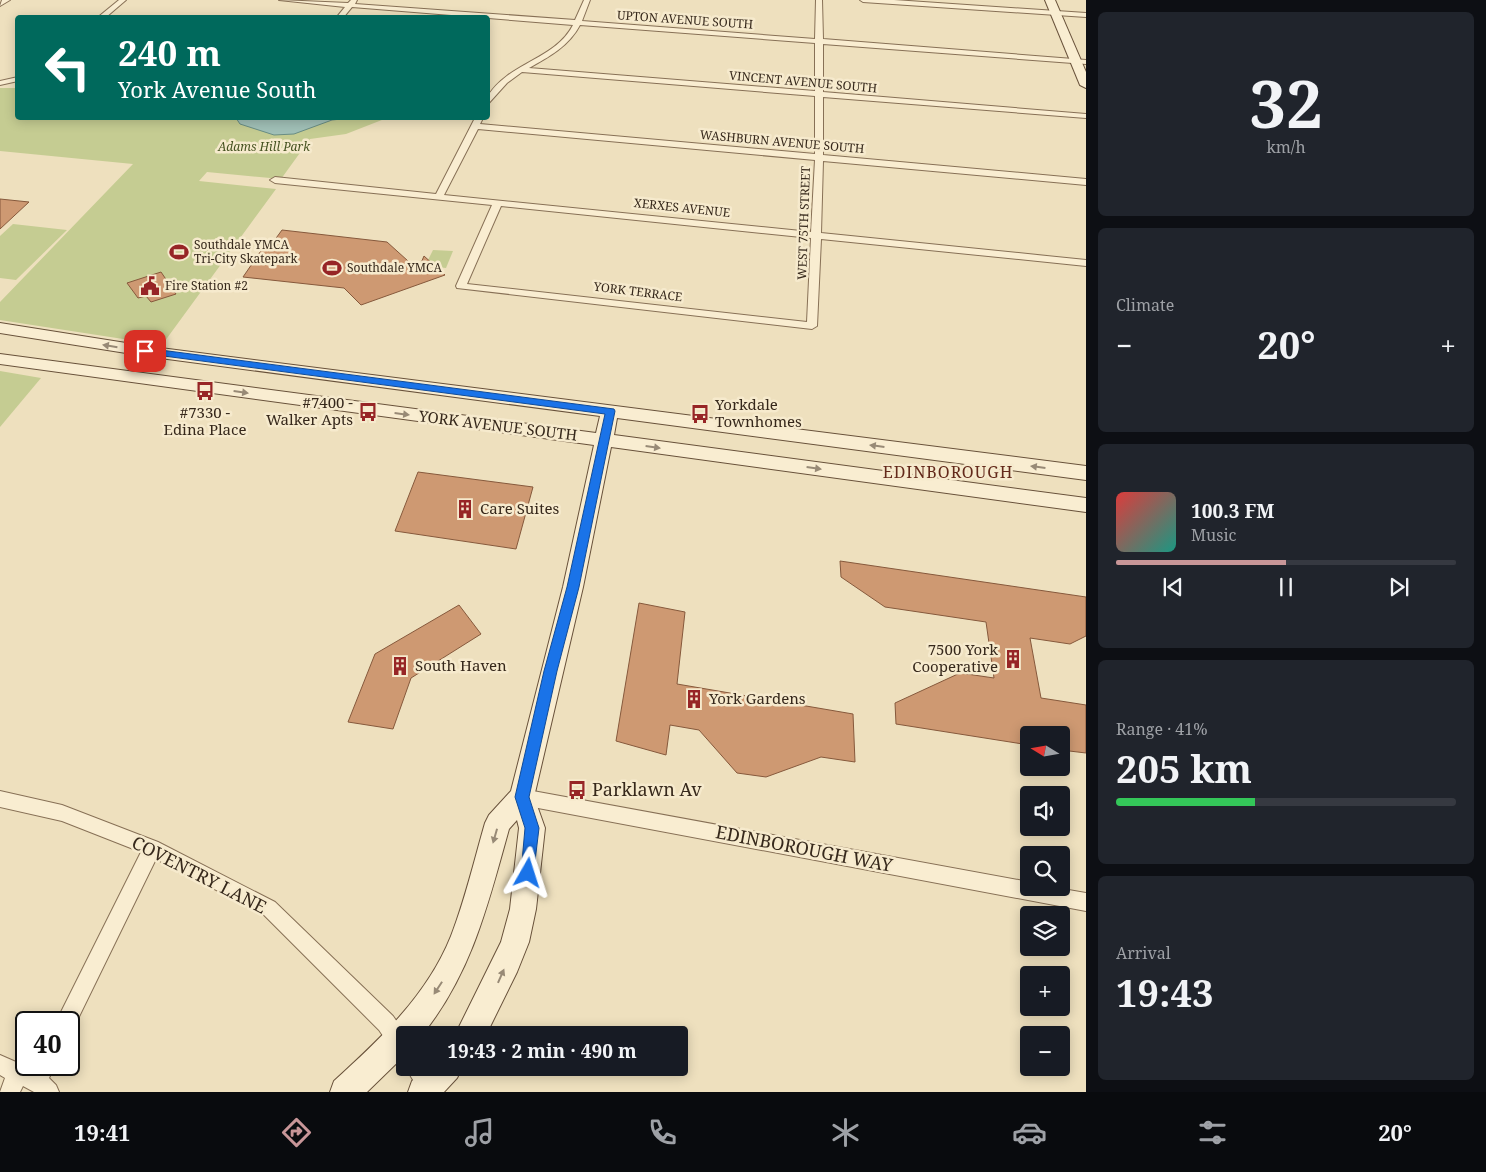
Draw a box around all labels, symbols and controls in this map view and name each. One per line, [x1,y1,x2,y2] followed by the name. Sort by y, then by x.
[616,6,754,33] street label: UPTON AVENUE SOUTH
[118,29,221,76] text: 240 m
[35,35,100,100] icon: left
[1249,59,1323,147] text: 32
[728,67,878,96] street label: VINCENT AVENUE SOUTH
[118,74,317,104] text: York Avenue South
[699,126,866,157] street label: WASHBURN AVENUE SOUTH
[1266,136,1306,158] text: km/h
[217,138,311,155] park label: Adams Hill Park
[793,165,814,280] street label: WEST 75TH STREET
[633,194,731,221] street label: XERXES AVENUE
[194,236,299,267] place label: Southdale YMCA Tri-City Skatepark
[168,241,190,263] sports icon: Southdale YMCA Tri-City Skatepark
[321,257,343,279] sports icon: Southdale YMCA
[347,259,442,276] place label: Southdale YMCA
[139,275,161,297] public building icon: Fire Station #2
[165,277,248,294] place label: Fire Station #2
[592,278,683,305] street label: YORK TERRACE
[1116,294,1174,316] text: Climate
[1257,318,1315,370] text: 20°
[1116,326,1132,364] text: −
[1440,326,1456,364] text: +
[124,330,166,372] pin
[131,337,159,365] icon: arrive
[101,341,117,349] one-way arrow
[194,380,216,402] bus stop icon: #7330 - Edina Place
[233,388,249,396] one-way arrow
[266,392,353,429] place label: #7400 - Walker Apts
[714,394,802,431] place label: Yorkdale Townhomes
[357,401,379,423] bus stop icon: #7400 - Walker Apts
[164,402,246,439] place label: #7330 - Edina Place
[689,403,711,425] bus stop icon: Yorkdale Townhomes
[417,405,579,445] street label: YORK AVENUE SOUTH
[394,410,410,418] one-way arrow
[868,442,884,450] one-way arrow
[645,443,661,451] one-way arrow
[883,461,1013,483] district label: EDINBOROUGH
[1029,463,1045,471] one-way arrow
[806,465,822,473] one-way arrow
[454,498,476,520] building icon: Care Suites
[480,498,559,518] place label: Care Suites
[1191,498,1274,524] text: 100.3 FM
[1191,524,1236,546] text: Music
[1159,573,1187,601] icon: previous
[1272,573,1300,601] icon: pause
[1385,573,1413,601] icon: next
[912,639,998,676] place label: 7500 York Cooperative
[1002,648,1024,670] building icon: 7500 York Cooperative
[389,655,411,677] building icon: South Haven
[415,655,507,675] place label: South Haven
[683,688,705,710] building icon: York Gardens
[708,688,806,708] place label: York Gardens
[1116,718,1208,740] text: Range · 41%
[1020,726,1070,776] north arrow
[1020,726,1070,1076] map controls
[1116,742,1252,794] text: 205 km
[592,777,702,801] place label: Parklawn Av
[566,779,588,801] bus stop icon: Parklawn Av
[1020,786,1070,836] button: sound
[714,819,895,877] street label: EDINBOROUGH WAY
[490,829,498,844] one-way arrow
[128,830,271,918] street label: COVENTRY LANE
[501,846,553,898] position arrow
[1020,846,1070,896] button: search
[1020,906,1070,956] button: layers
[1116,942,1171,964] text: Arrival
[1020,966,1070,1016] button: +
[1116,966,1213,1018] text: 19:43
[498,969,506,983] one-way arrow
[433,981,443,994] one-way arrow
[15,1011,80,1076] speed limit sign: 40
[1020,1026,1070,1076] button: −
[447,1038,637,1064] text: 19:43 · 2 min · 490 m
[279,1115,314,1150] icon: directions
[462,1115,497,1150] icon: music
[645,1115,680,1150] icon: phone
[828,1115,863,1150] icon: climate
[1012,1115,1047,1150] icon: car
[1195,1115,1230,1150] icon: filters
[74,1117,131,1147] text: 19:41
[1378,1117,1412,1147] text: 20°

